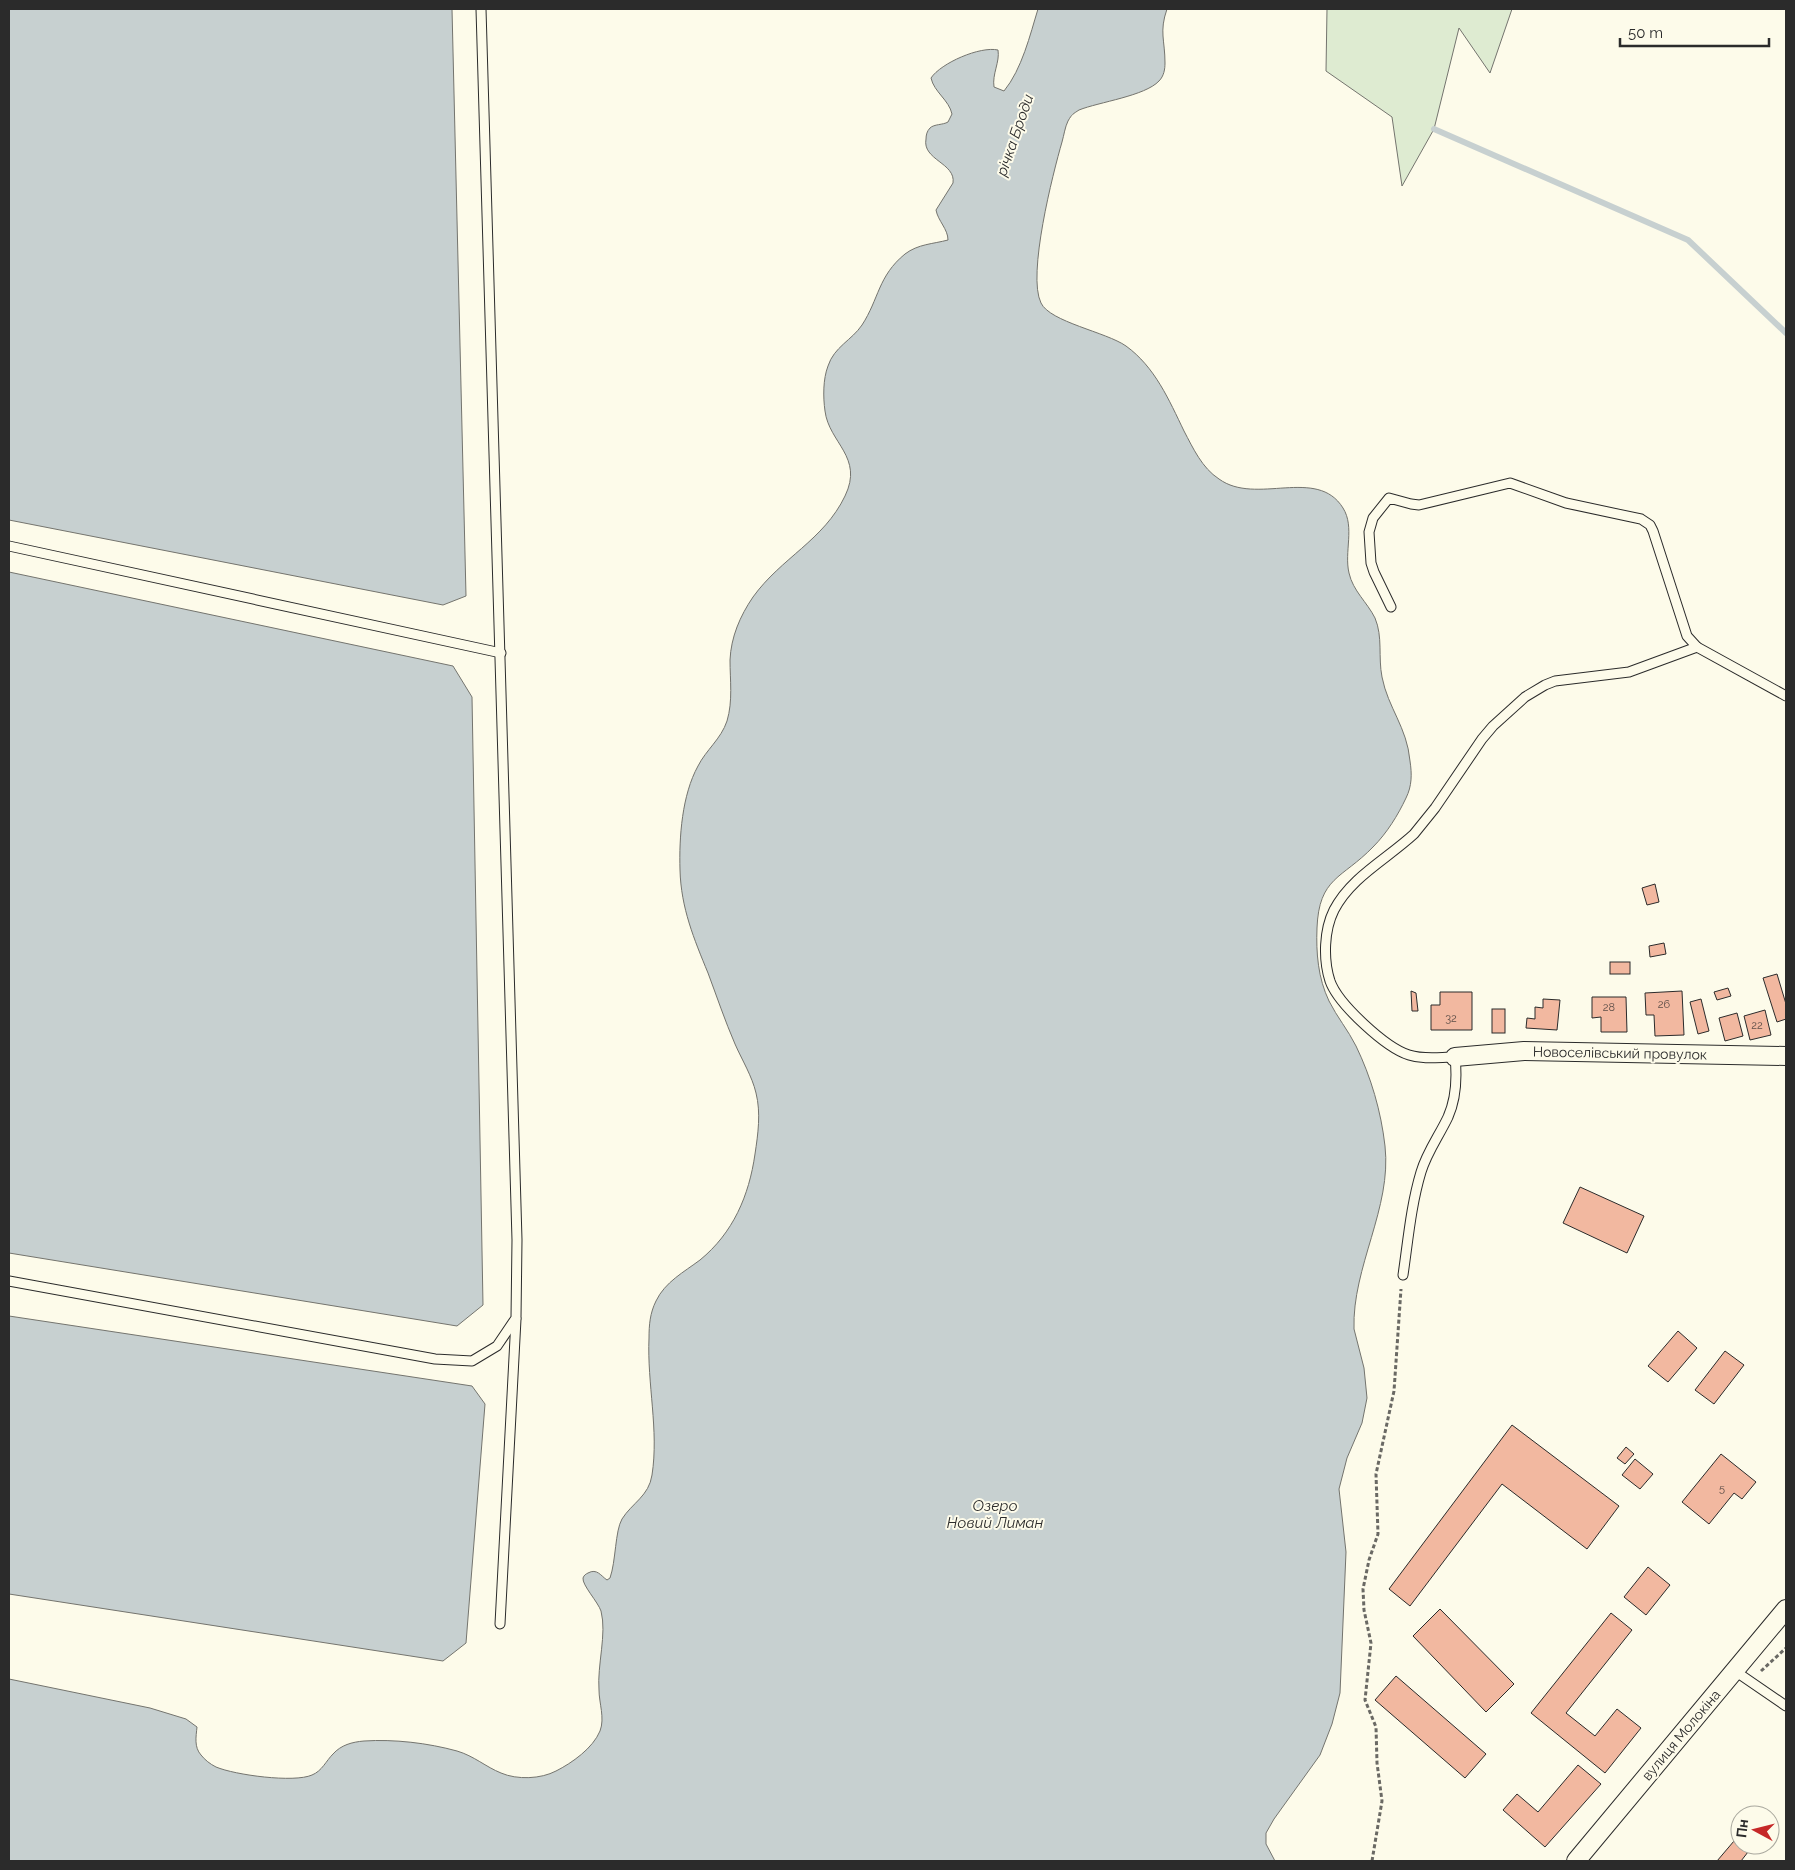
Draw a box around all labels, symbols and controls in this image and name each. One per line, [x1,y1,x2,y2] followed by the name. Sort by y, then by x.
[1620,15,1769,47] scale bar
[1628,24,1663,42] text: 50 m
[992,91,1038,179] water label: річка Броди
[1658,998,1671,1011] house number: 26
[1603,1001,1615,1014] house number: 28
[1445,1012,1457,1025] house number: 32
[1751,1019,1763,1032] house number: 22
[1533,1043,1707,1063] street label: Новоселівський провулок
[1719,1482,1725,1495] house number: 5
[947,1497,1044,1532] water label: Озеро Новий Лиман
[1638,1686,1724,1784] street label: вулиця Молокіна
[1730,1805,1780,1855] north arrow
[1733,1818,1751,1839] text: Пн

